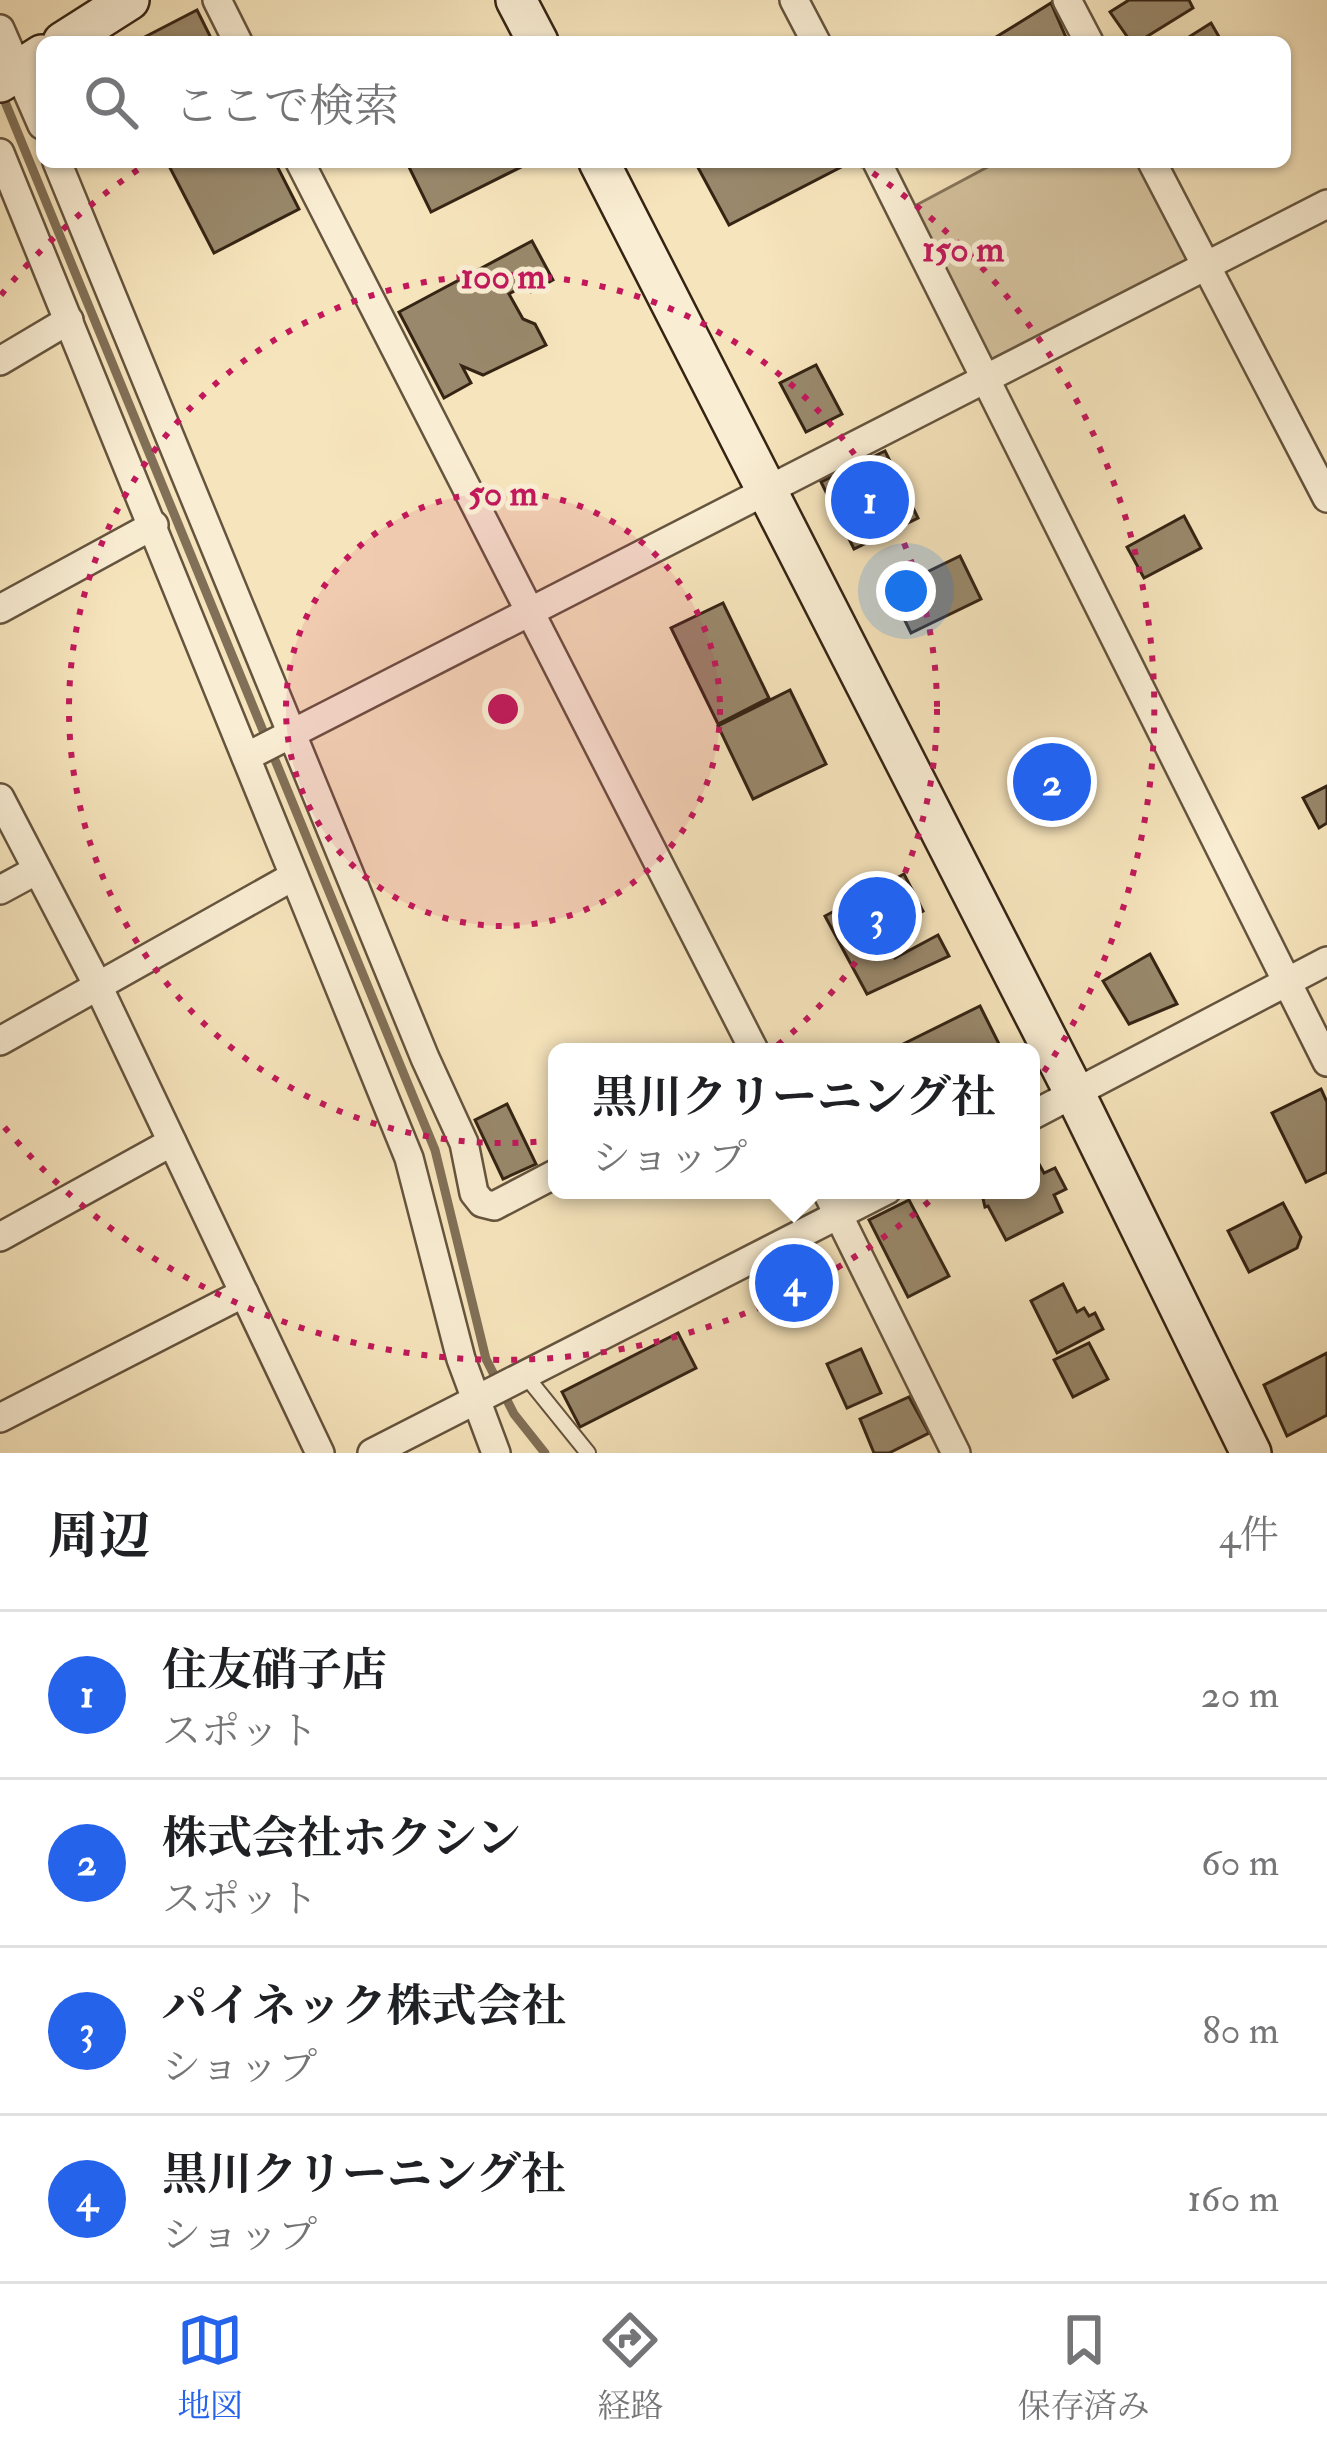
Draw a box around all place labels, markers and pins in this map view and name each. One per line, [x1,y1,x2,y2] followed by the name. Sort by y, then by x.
[831,455,909,545] pin: 1
[482,688,524,730] centre of rings
[1013,737,1091,827] pin: 2
[838,871,916,961] pin: 3
[755,1238,833,1328] pin: 4

